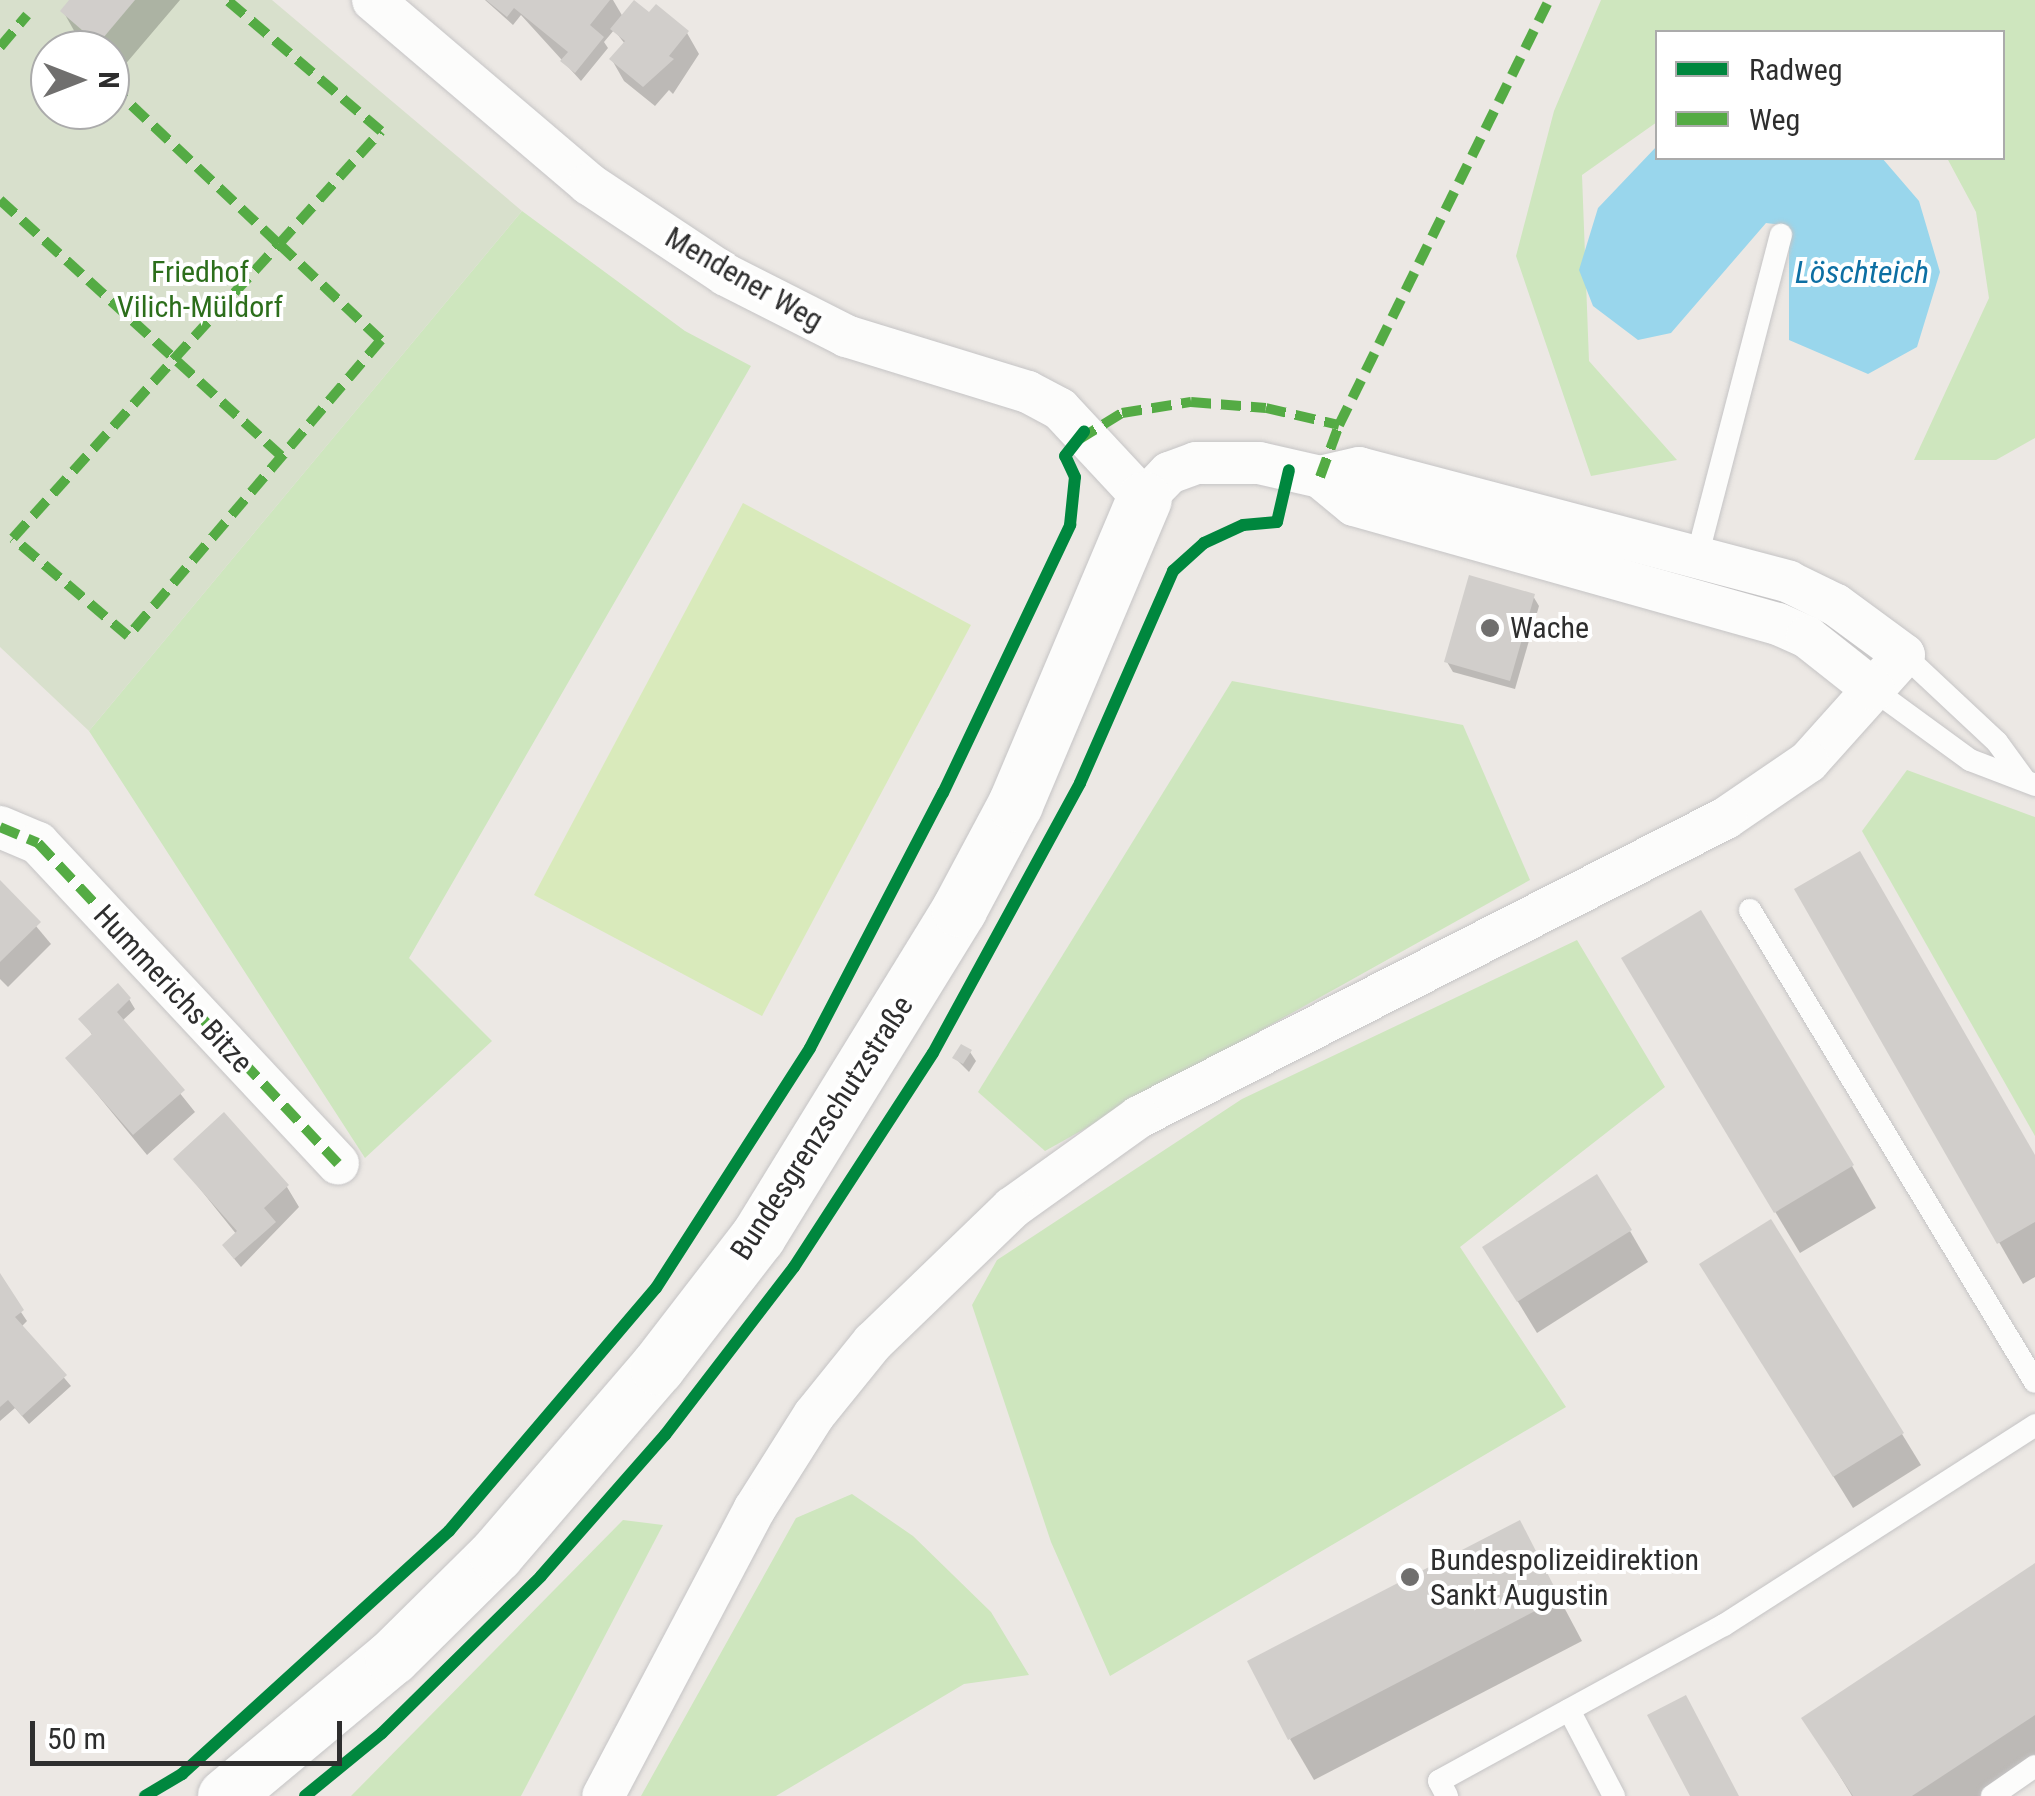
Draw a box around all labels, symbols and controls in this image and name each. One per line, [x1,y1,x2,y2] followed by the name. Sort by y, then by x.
[30,30,130,130] north arrow
[1655,30,2005,160] legend
[1749,52,1843,87] text: Radweg
[92,71,125,89] text: N
[1749,102,1800,137] text: Weg
[659,219,829,339] street label: Mendener Weg
[1795,253,1929,291] water label: Löschteich
[117,254,283,324] park label: Friedhof Vilich-Müldorf
[1510,610,1589,646] place label: Wache
[1479,617,1501,639] marker: Wache
[86,898,260,1080] street label: Hummerichs Bitze
[723,989,921,1267] street label: Bundesgrenzschutzstraße
[1430,1542,1699,1612] place label: Bundespolizeidirektion Sankt Augustin
[1399,1566,1421,1588] marker: Bundespolizeidirektion Sankt Augustin
[35,1701,348,1763] scale bar
[47,1721,106,1756] text: 50 m

